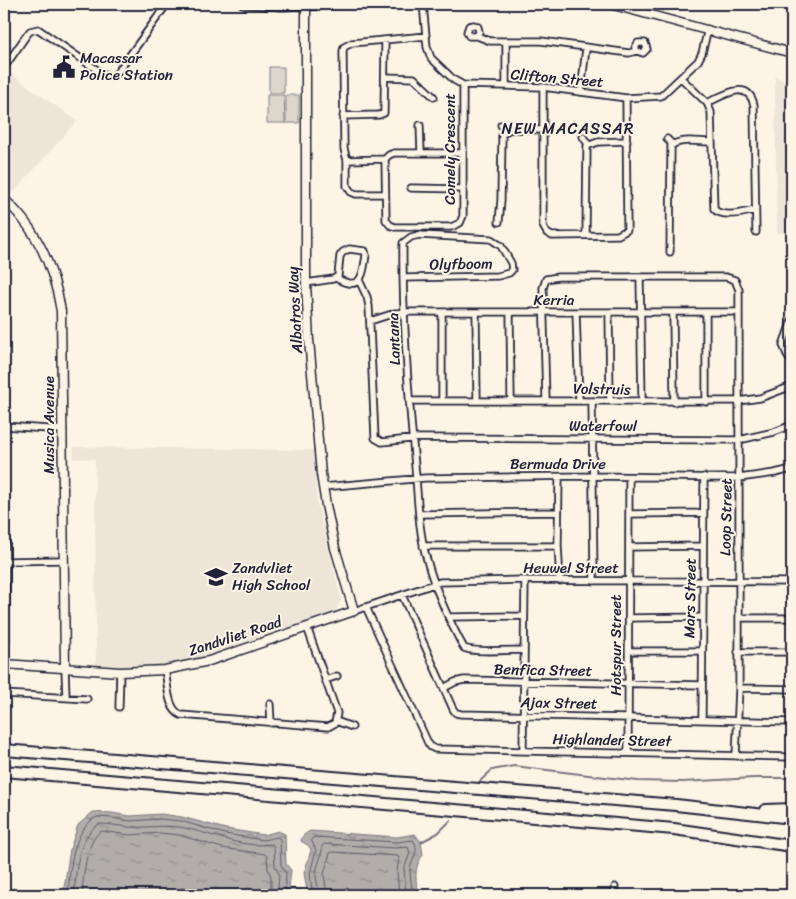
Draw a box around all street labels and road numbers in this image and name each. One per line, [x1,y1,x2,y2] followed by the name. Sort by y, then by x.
[509,61,605,95] street label: Clifton Street
[437,93,463,205] street label: Comely Crescent
[429,250,493,278] street label: Olyfboom
[280,266,310,355] street label: Albatros Way
[534,287,575,313] street label: Kerria
[380,312,408,366] street label: Lantana
[573,375,631,403] street label: Volstruis
[36,376,62,474] street label: Musica Avenue
[569,413,638,439] street label: Waterfowl
[510,451,606,477] street label: Bermuda Drive
[712,478,740,556] street label: Loop Street
[523,555,619,581] street label: Heuwel Street
[676,557,704,638] street label: Mars Street
[603,594,629,696] street label: Hotspur Street
[185,608,286,663] street label: Zandvliet Road
[494,656,593,684] street label: Benfica Street
[519,689,598,717] street label: Ajax Street
[552,726,673,754] street label: Highlander Street

